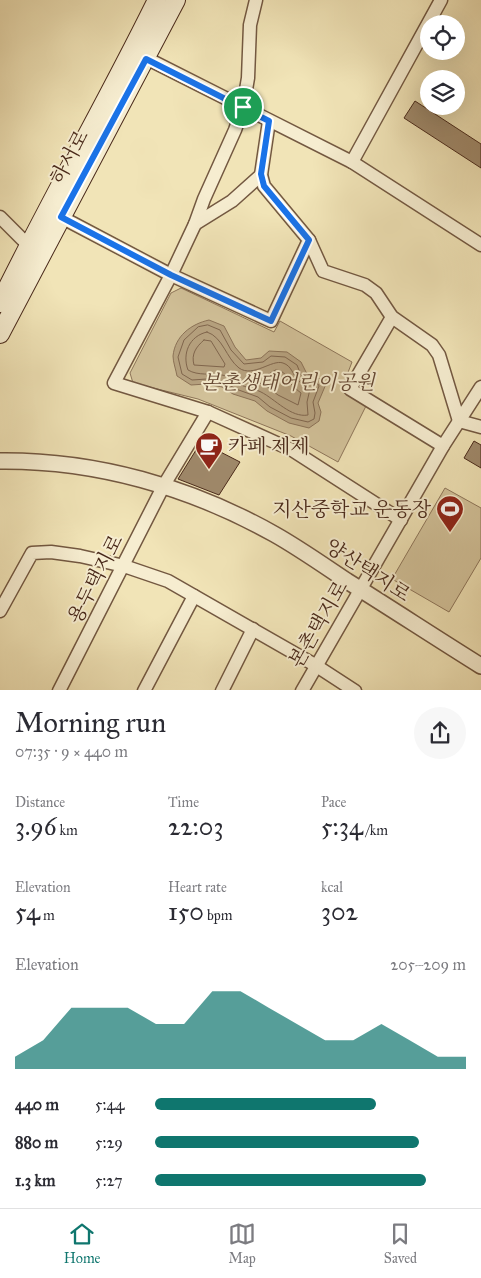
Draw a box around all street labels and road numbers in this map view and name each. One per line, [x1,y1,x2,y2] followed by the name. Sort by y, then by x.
[45,126,93,188] street label: 하서로
[62,531,128,627] street label: 용두택지로
[321,534,415,606] street label: 양산택지로
[283,576,353,672] street label: 본촌택지로

